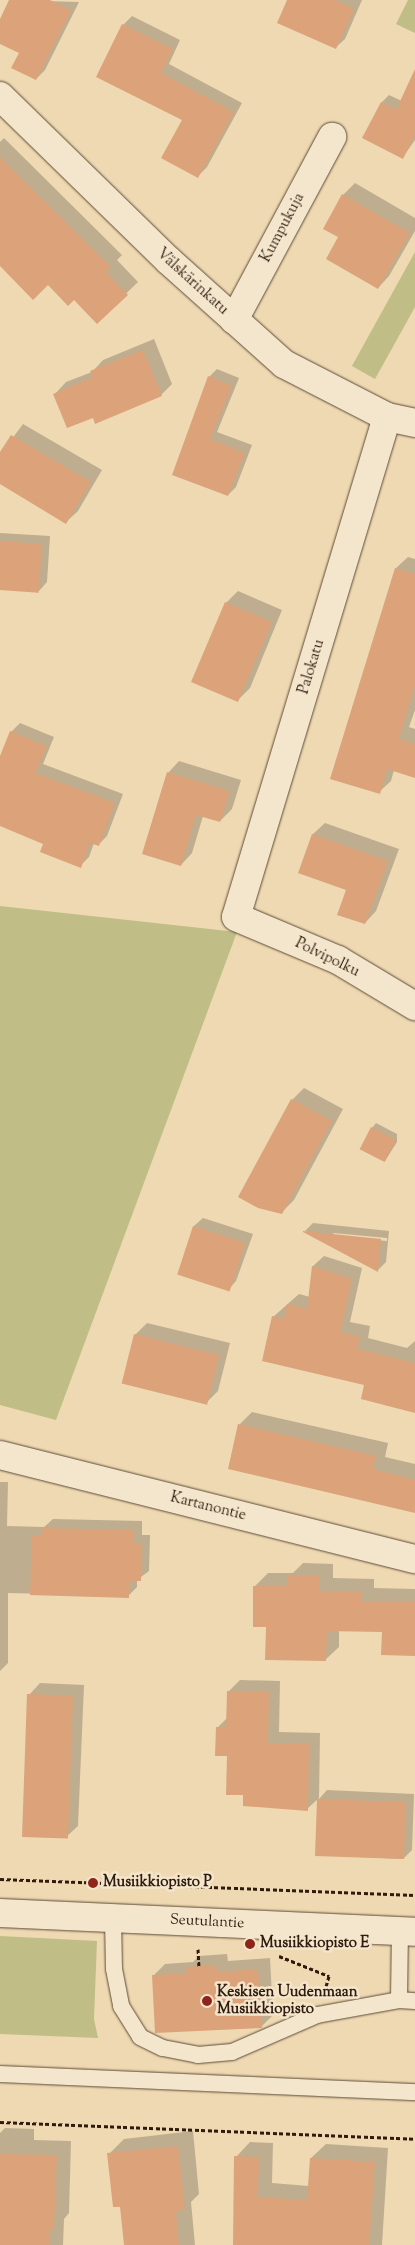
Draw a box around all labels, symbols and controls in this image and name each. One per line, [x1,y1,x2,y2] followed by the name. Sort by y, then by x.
[257,190,309,266] street label: Kumpukuja
[152,245,232,319] street label: Välskärinkatu
[295,638,329,696] street label: Palokatu
[292,935,362,981] street label: Polvipolku
[168,1489,248,1525] street label: Kartanontie
[103,1874,212,1892] place label: Musiikkiopisto P
[87,1877,99,1889] marker: Musiikkiopisto P
[169,1911,245,1933] street label: Seutulantie
[260,1935,369,1953] place label: Musiikkiopisto E
[244,1938,256,1950] marker: Musiikkiopisto E
[217,1983,358,2018] place label: Keskisen Uudenmaan Musiikkiopisto
[201,1995,213,2007] marker: Keskisen Uudenmaan Musiikkiopisto

